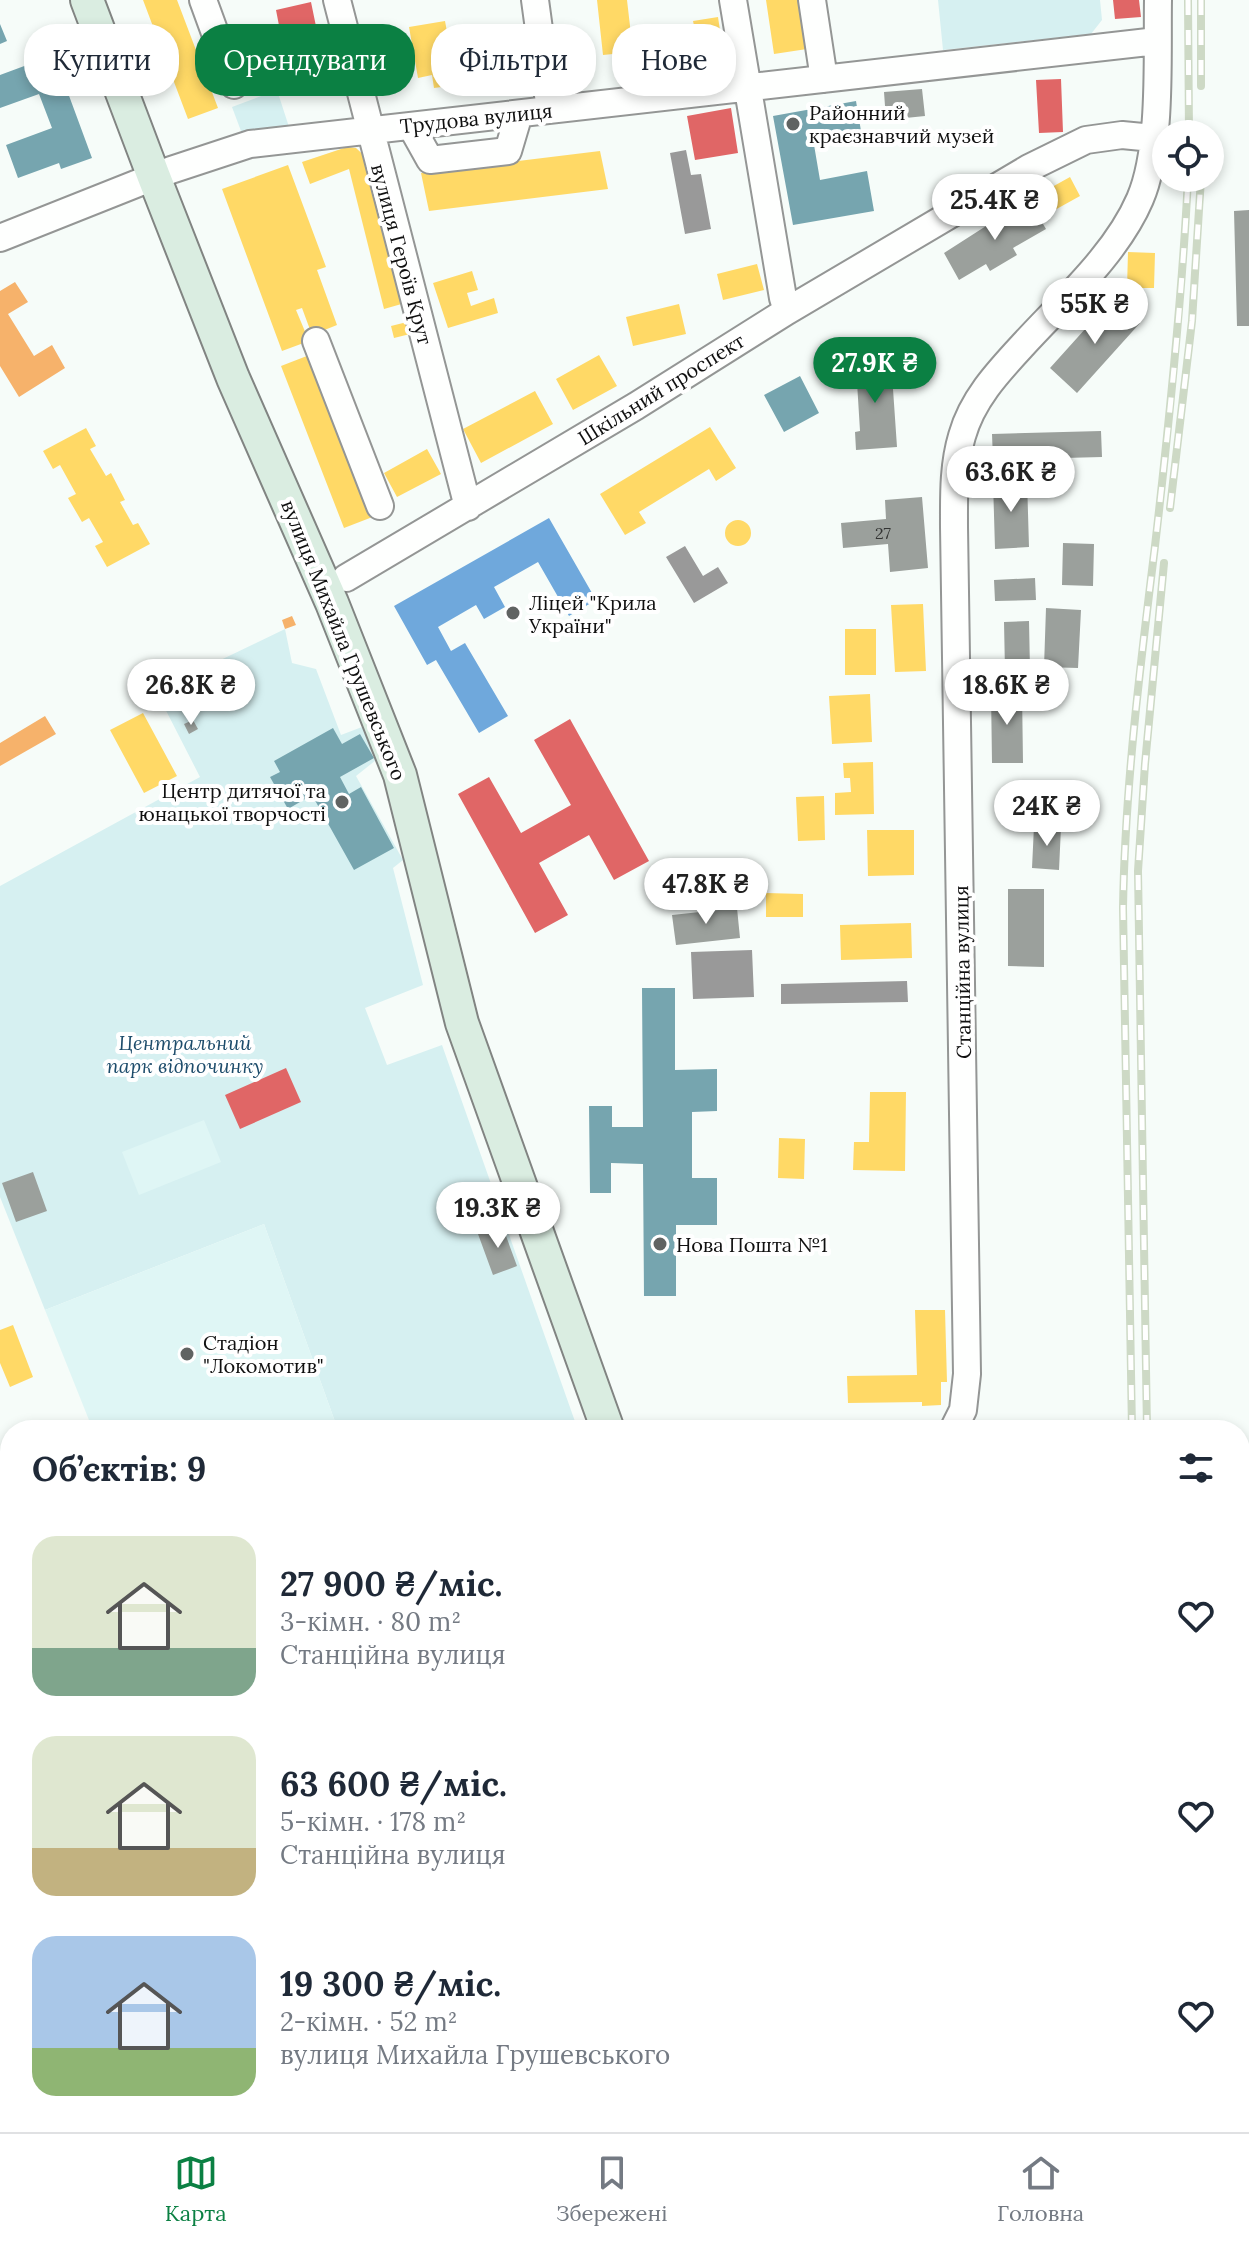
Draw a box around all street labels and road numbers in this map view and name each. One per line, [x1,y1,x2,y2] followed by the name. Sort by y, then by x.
[399,98,553,138] street label: Трудова вулиця
[366,161,438,347] street label: вулиця Героїв Крут
[573,328,749,450] street label: Шкільний проспект
[276,496,412,784] street label: вулиця Михайла Грушевського
[948,885,976,1059] street label: Станційна вулиця

